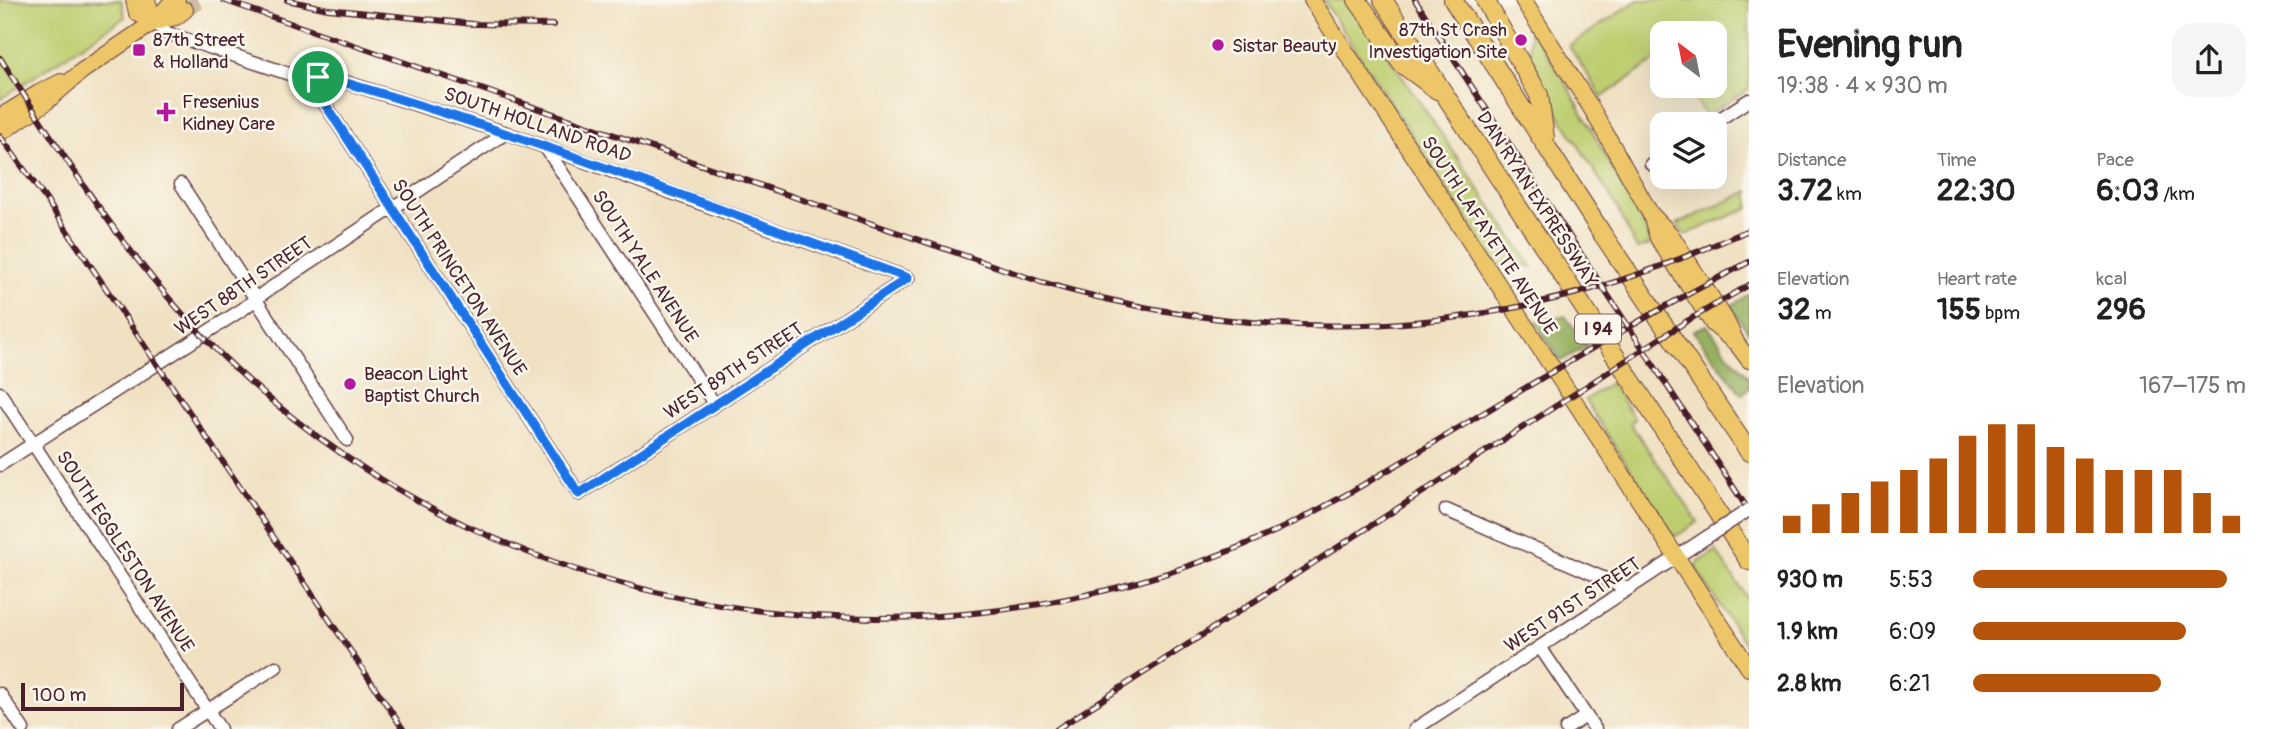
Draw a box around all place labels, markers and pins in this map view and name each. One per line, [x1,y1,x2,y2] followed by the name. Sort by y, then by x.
[1368,18,1508,64] place label: 87th St Crash Investigation Site
[153,28,245,74] place label: 87th Street & Holland
[1513,32,1529,48] marker: 87th St Crash Investigation Site
[1232,34,1336,58] place label: Sistar Beauty
[1210,37,1226,53] marker: Sistar Beauty
[131,42,147,58] marker: 87th Street & Holland
[288,47,348,107] pin
[182,90,275,136] place label: Fresenius Kidney Care
[156,102,176,122] marker: Fresenius Kidney Care
[364,362,479,408] place label: Beacon Light Baptist Church
[342,376,358,392] marker: Beacon Light Baptist Church

